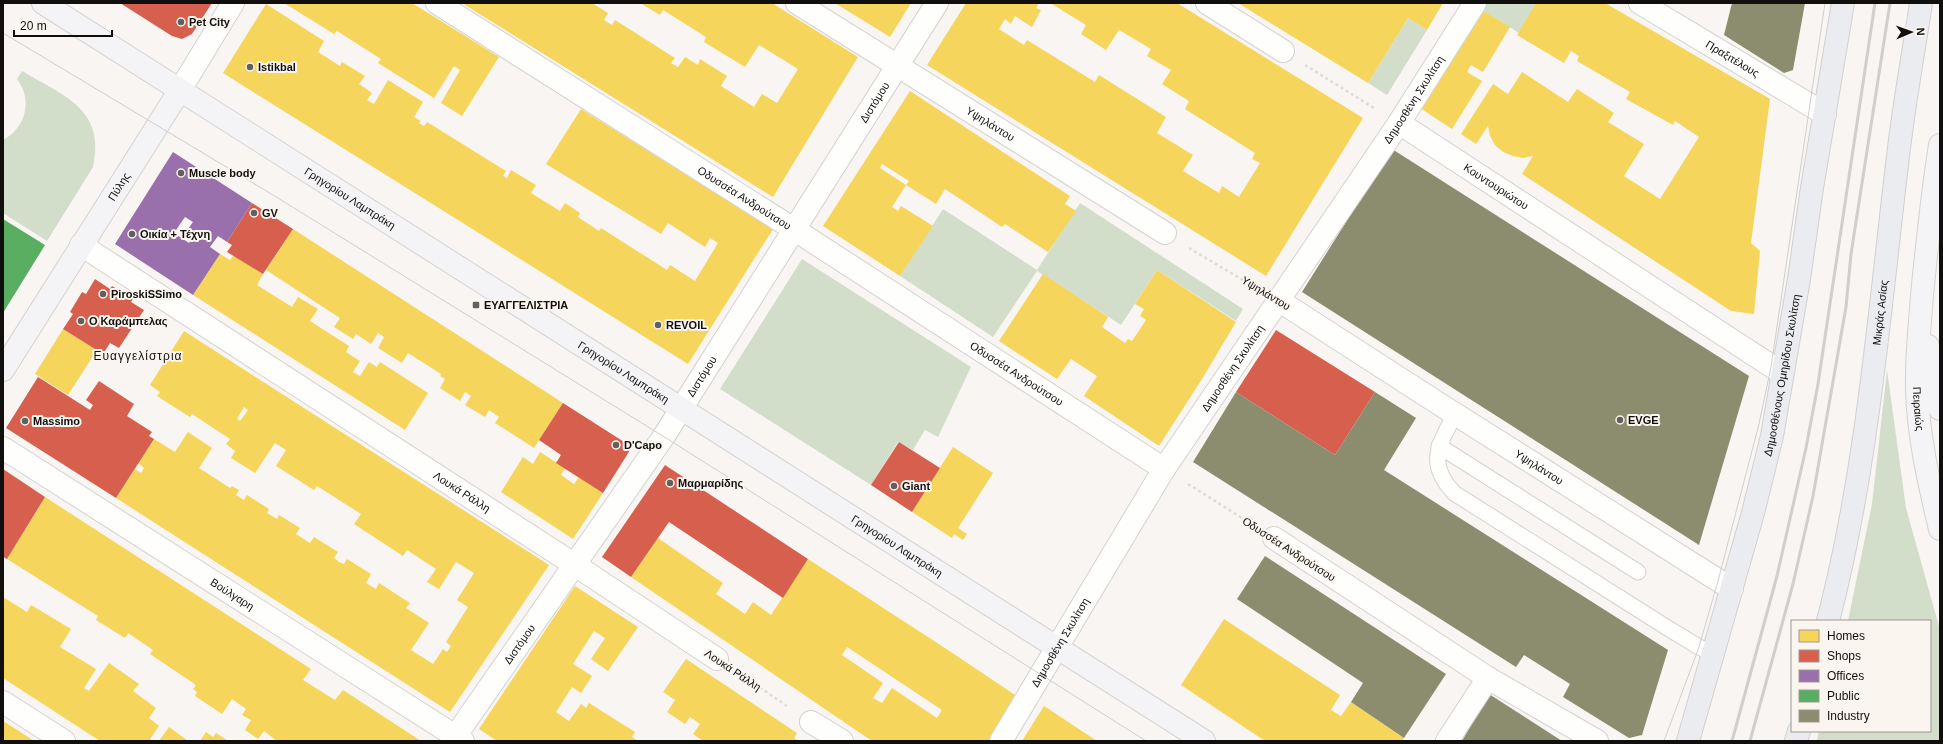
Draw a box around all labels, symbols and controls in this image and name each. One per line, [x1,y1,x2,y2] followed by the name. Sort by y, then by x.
[14,12,112,38] scale bar
[1891,12,1931,52] north arrow
[189,16,231,28] place label: Pet City
[176,17,186,27] marker: Pet City
[20,19,47,33] text: 20 m
[1915,27,1927,36] text: N
[1704,38,1761,79] street label: Πραξιτέλους
[1381,53,1446,146] street label: Δημοσθένη Σκυλίτση
[258,61,296,73] place label: Istikbal
[245,62,255,72] marker: Istikbal
[857,80,892,125] street label: Διστόμου
[964,104,1017,143] street label: Υψηλάντου
[1462,161,1531,212] street label: Κουντουριώτου
[695,164,793,232] street label: Οδυσσέα Ανδρούτσου
[303,165,398,232] street label: Γρηγορίου Λαμπράκη
[189,167,257,179] place label: Muscle body
[176,168,186,178] marker: Muscle body
[106,170,132,203] street label: Πύλης
[262,207,279,219] place label: GV
[249,208,259,218] marker: GV
[140,228,210,240] place label: Οικία + Τέχνη
[127,229,137,239] marker: Οικία + Τέχνη
[1239,274,1293,312] street label: Υψηλάντου
[1870,279,1890,346] street label: Μικράς Ασίας
[111,288,182,300] place label: PiroskiSSimo
[98,289,108,299] marker: PiroskiSSimo
[1761,293,1802,457] street label: Δημοσθένους Ομηρίδου Σκυλίτση
[484,299,568,311] place label: ΕΥΑΓΓΕΛΙΣΤΡΙΑ
[471,300,481,310] marker: ΕΥΑΓΓΕΛΙΣΤΡΙΑ
[89,315,168,328] place label: Ο Καράμπελας
[76,316,86,326] marker: Ο Καράμπελας
[666,319,707,331] place label: REVOIL
[653,320,663,330] marker: REVOIL
[1199,323,1266,414] street label: Δημοσθένη Σκυλίτση
[576,339,671,405] street label: Γρηγορίου Λαμπράκη
[968,339,1065,408] street label: Οδυσσέα Ανδρούτσου
[93,349,183,363] district label: Ευαγγελίστρια
[684,354,719,399] street label: Διστόμου
[1911,386,1926,431] street label: Πειραιώς
[1628,414,1659,426] place label: EVGE
[33,415,80,427] place label: Massimo
[1615,415,1625,425] marker: EVGE
[20,416,30,426] marker: Massimo
[624,439,662,451] place label: D'Capo
[611,440,621,450] marker: D'Capo
[1513,447,1565,487] street label: Υψηλάντου
[431,469,493,515] street label: Λουκά Ράλλη
[678,477,743,490] place label: Μαρμαρίδης
[665,478,675,488] marker: Μαρμαρίδης
[902,480,930,492] place label: Giant
[889,481,899,491] marker: Giant
[849,513,945,579] street label: Γρηγορίου Λαμπράκη
[1240,514,1338,584] street label: Οδυσσέα Ανδρούτσου
[208,576,256,612] street label: Βούλγαρη
[1029,596,1091,689] street label: Δημοσθένη Σκυλίτση
[1791,620,1931,732] legend
[501,622,537,666] street label: Διστόμου
[1827,629,1865,643] text: Homes
[703,647,763,693] street label: Λουκά Ράλλη
[1827,649,1861,663] text: Shops
[1827,669,1864,683] text: Offices
[1827,689,1860,703] text: Public
[1827,709,1870,723] text: Industry

